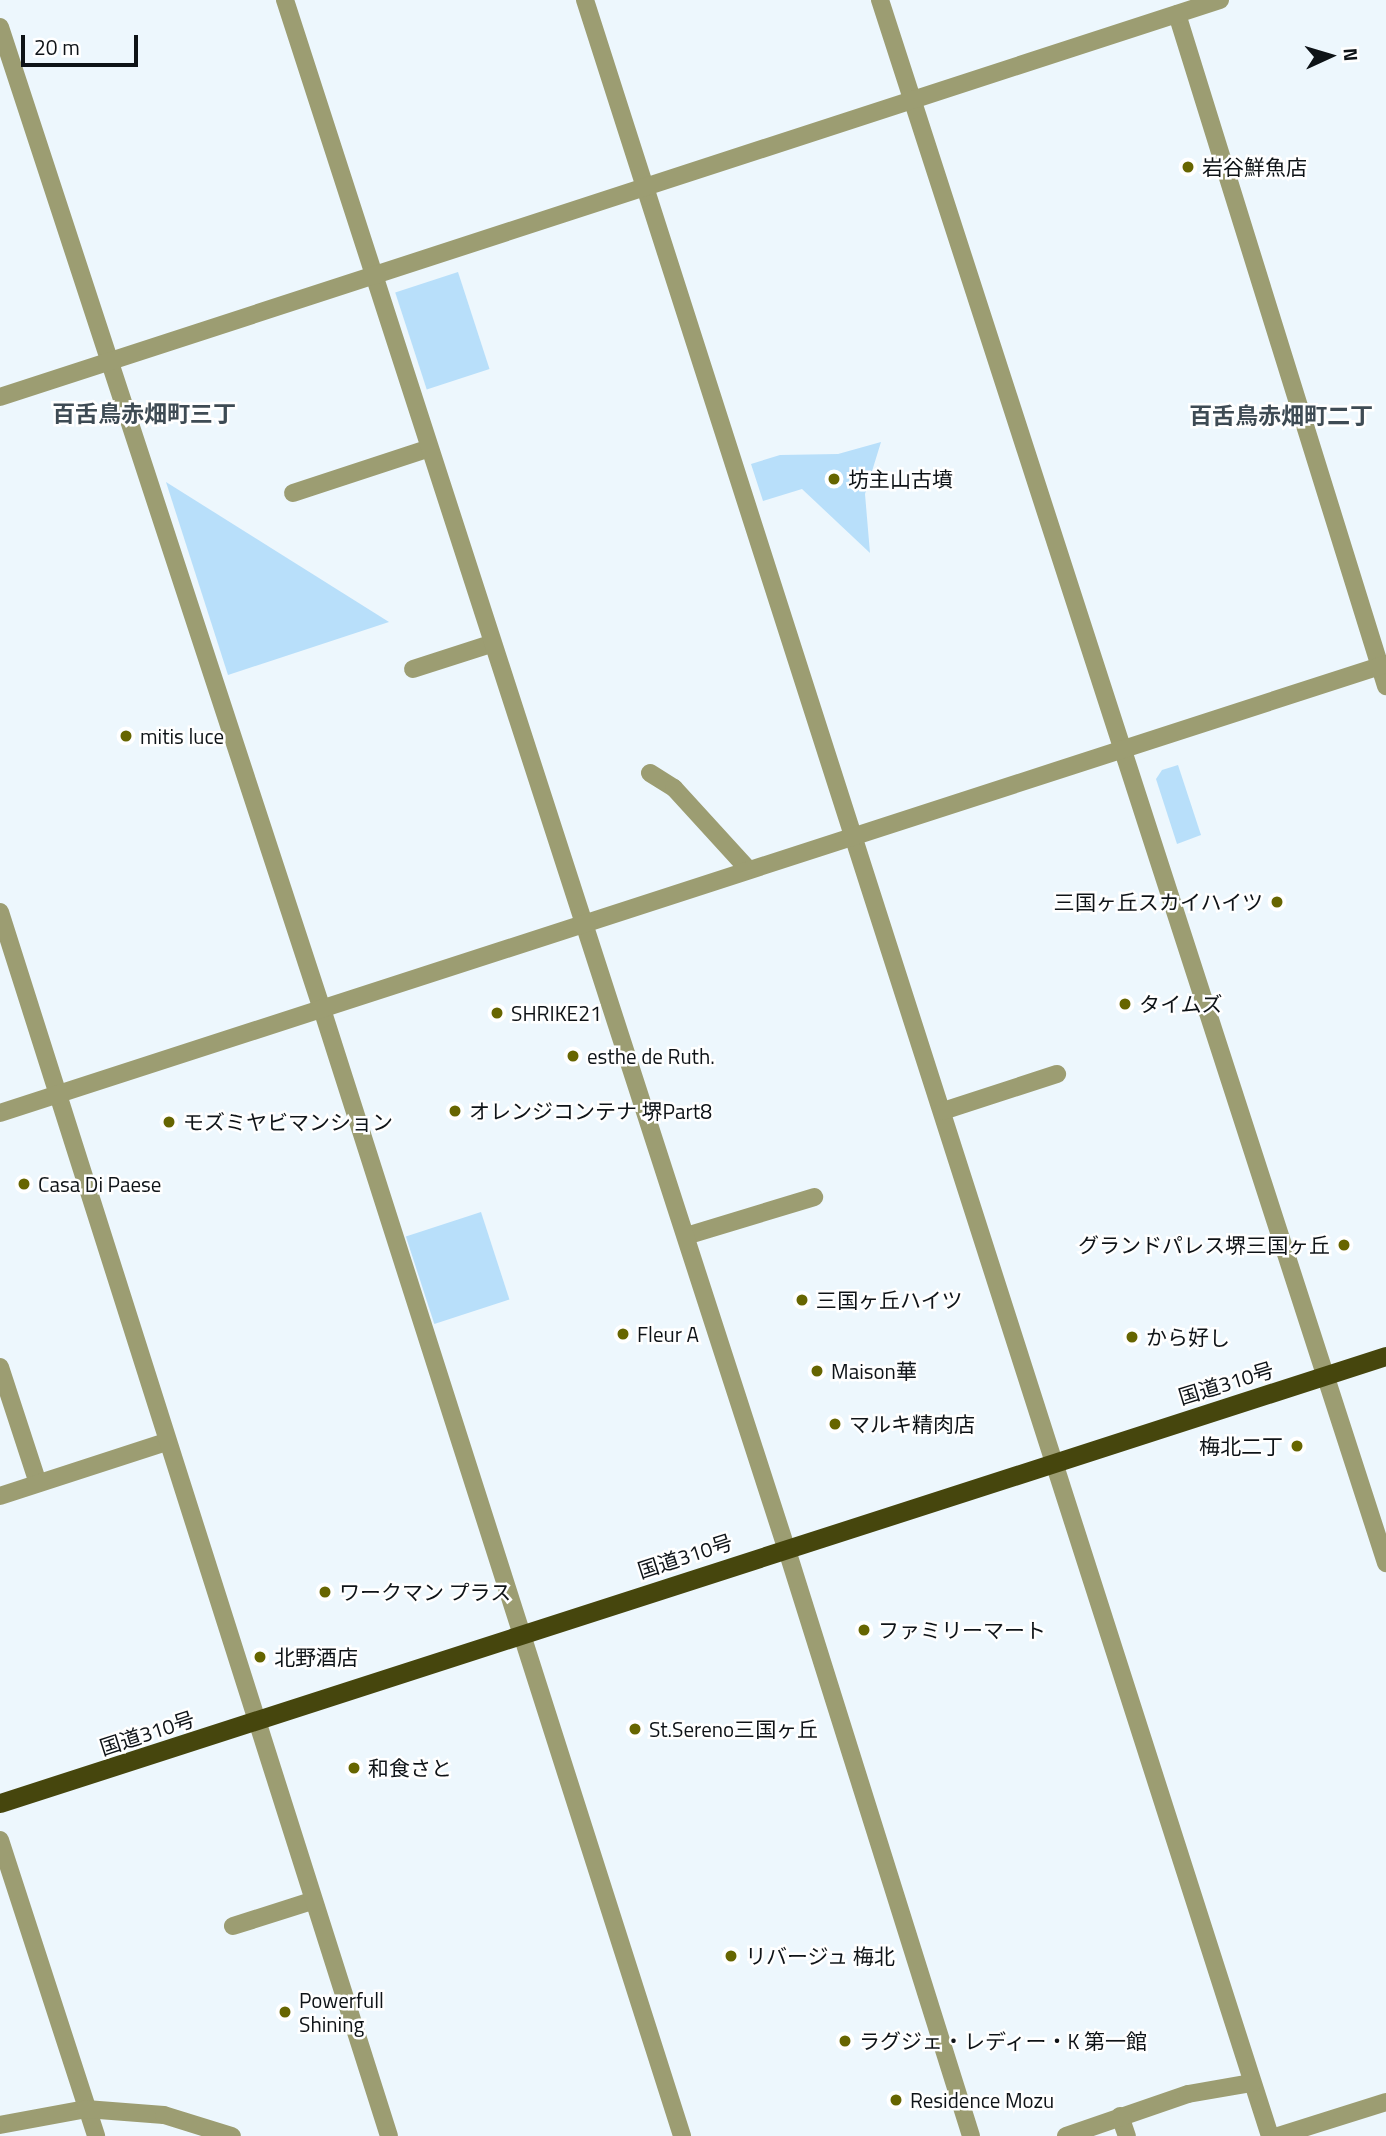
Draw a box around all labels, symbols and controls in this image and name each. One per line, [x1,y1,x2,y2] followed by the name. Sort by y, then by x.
[24,21,142,65] scale bar
[1295,21,1365,91] north arrow
[34,31,80,63] text: 20 m
[1337,47,1366,62] text: N
[1202,154,1307,180] place label: 岩谷鮮魚店
[1180,159,1196,175] marker: 岩谷鮮魚店
[52,400,236,428] district label: 百舌鳥赤畑町三丁
[1189,402,1373,430] district label: 百舌鳥赤畑町二丁
[848,466,953,492] place label: 坊主山古墳
[826,471,842,487] marker: 坊主山古墳
[140,723,224,749] place label: mitis luce
[118,728,134,744] marker: mitis luce
[1053,889,1263,915] place label: 三国ヶ丘スカイハイツ
[1269,894,1285,910] marker: 三国ヶ丘スカイハイツ
[1139,991,1223,1017] place label: タイムズ
[1117,996,1133,1012] marker: タイムズ
[511,1000,602,1026] place label: SHRIKE21
[489,1005,505,1021] marker: SHRIKE21
[587,1043,715,1069] place label: esthe de Ruth.
[565,1048,581,1064] marker: esthe de Ruth.
[469,1098,712,1124] place label: オレンジコンテナ 堺Part8
[447,1103,463,1119] marker: オレンジコンテナ 堺Part8
[183,1109,393,1135] place label: モズミヤビマンション
[161,1114,177,1130] marker: モズミヤビマンション
[38,1171,161,1197] place label: Casa Di Paese
[16,1176,32,1192] marker: Casa Di Paese
[1078,1232,1330,1258] place label: グランドパレス堺三国ヶ丘
[1336,1237,1352,1253] marker: グランドパレス堺三国ヶ丘
[816,1287,963,1313] place label: 三国ヶ丘ハイツ
[794,1292,810,1308] marker: 三国ヶ丘ハイツ
[637,1321,699,1347] place label: Fleur A
[1146,1324,1230,1350] place label: から好し
[615,1326,631,1342] marker: Fleur A
[1124,1329,1140,1345] marker: から好し
[1175,1357,1277,1409] street label: 国道310号
[831,1358,917,1384] place label: Maison華
[809,1363,825,1379] marker: Maison華
[849,1411,975,1437] place label: マルキ精肉店
[827,1416,843,1432] marker: マルキ精肉店
[1199,1433,1283,1459] place label: 梅北二丁
[1289,1438,1305,1454] marker: 梅北二丁
[634,1529,736,1583] street label: 国道310号
[339,1579,512,1605] place label: ワークマン プラス
[317,1584,333,1600] marker: ワークマン プラス
[878,1617,1046,1643] place label: ファミリーマート
[856,1622,872,1638] marker: ファミリーマート
[274,1644,358,1670] place label: 北野酒店
[252,1649,268,1665] marker: 北野酒店
[96,1706,198,1760] street label: 国道310号
[649,1716,818,1742] place label: St.Sereno三国ヶ丘
[627,1721,643,1737] marker: St.Sereno三国ヶ丘
[368,1755,452,1781] place label: 和食さと
[346,1760,362,1776] marker: 和食さと
[745,1943,897,1969] place label: リバージュ 梅北
[723,1948,739,1964] marker: リバージュ 梅北
[299,1987,384,2037] place label: Powerfull Shining
[277,2004,293,2020] marker: Powerfull Shining
[859,2028,1149,2054] place label: ラグジェ・レディー・K 第一館
[837,2033,853,2049] marker: ラグジェ・レディー・K 第一館
[910,2087,1054,2113] place label: Residence Mozu
[888,2092,904,2108] marker: Residence Mozu

